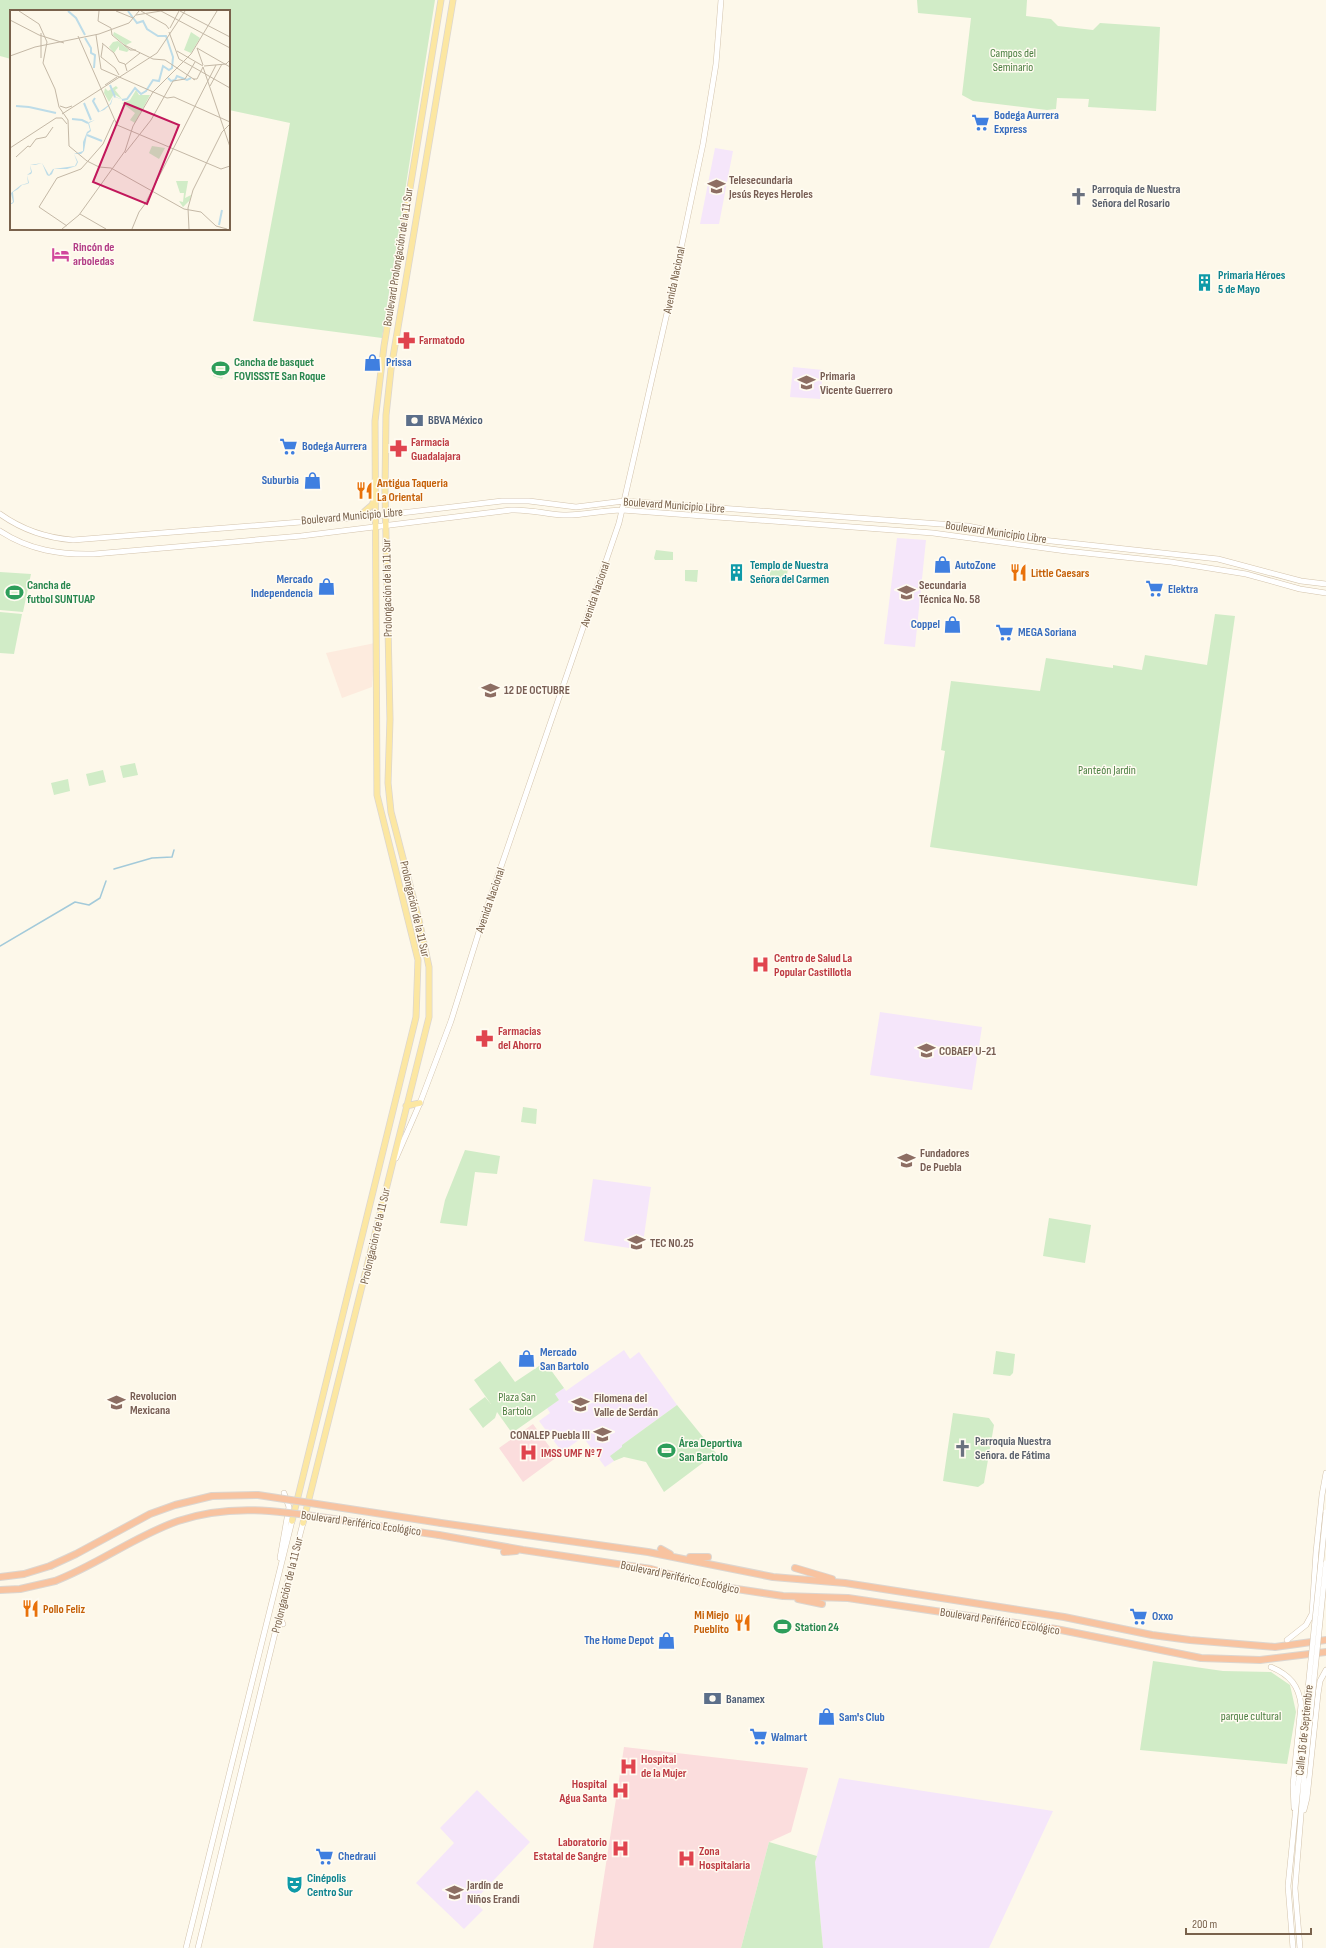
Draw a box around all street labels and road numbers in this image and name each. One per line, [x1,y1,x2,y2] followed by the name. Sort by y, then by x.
[380,186,417,327] street label: Boulevard Prolongación de la 11 Sur
[660,245,689,316] street label: Avenida Nacional
[623,494,725,517] street label: Boulevard Municipio Libre
[301,505,404,528] street label: Boulevard Municipio Libre
[944,518,1048,547] street label: Boulevard Municipio Libre
[379,538,396,637] street label: Prolongación de la 11 Sur
[577,560,614,630] street label: Avenida Nacional
[396,860,433,959] street label: Prolongación de la 11 Sur
[472,866,509,936] street label: Avenida Nacional
[357,1186,394,1286] street label: Prolongación de la 11 Sur
[300,1508,422,1539] street label: Boulevard Periférico Ecológico
[268,1535,307,1635] street label: Prolongación de la 11 Sur
[619,1558,741,1597] street label: Boulevard Periférico Ecológico
[939,1605,1061,1638] street label: Boulevard Periférico Ecológico
[1292,1684,1317,1776] street label: Calle 16 de Septiembre

